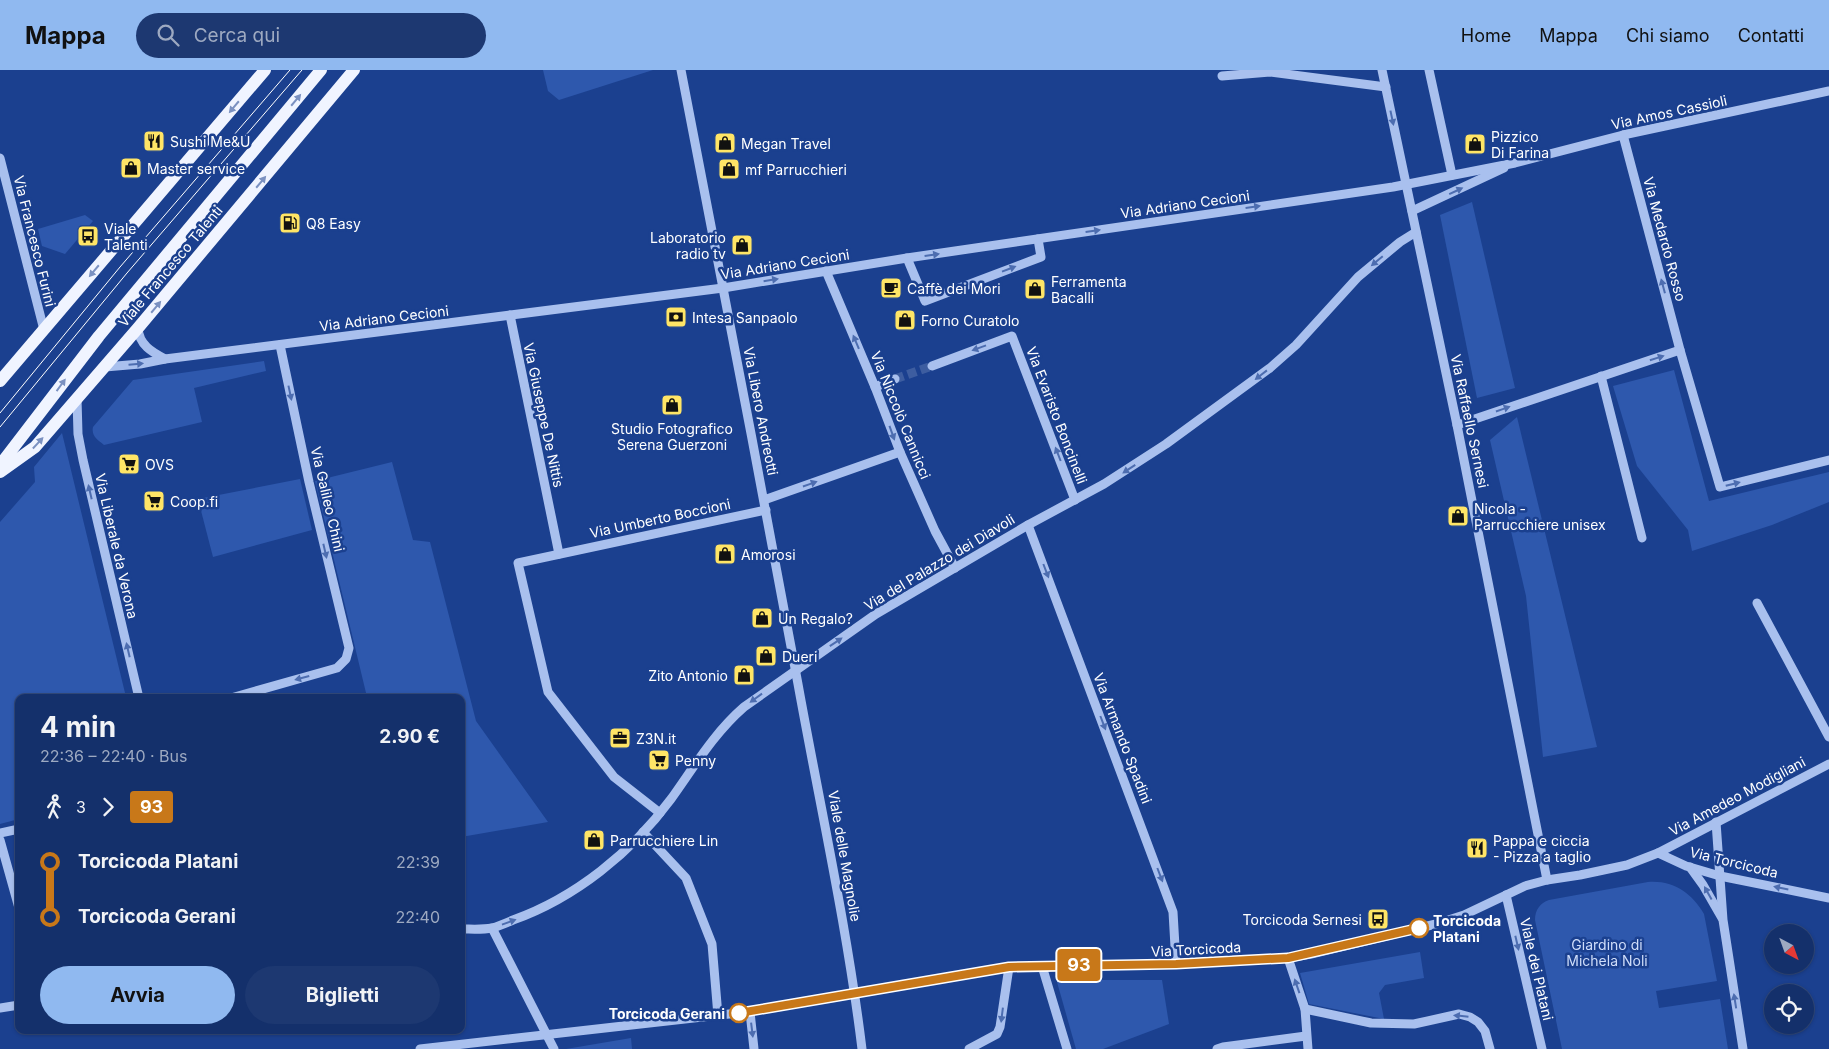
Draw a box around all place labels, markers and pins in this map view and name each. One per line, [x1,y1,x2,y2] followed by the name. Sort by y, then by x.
[1491,128,1549,161] place label: Pizzico Di Farina
[142,129,166,153] restaurant icon: Sushi Me&U
[713,131,737,155] shop icon: Megan Travel
[1463,132,1487,156] shop icon: Pizzico Di Farina
[170,133,251,150] place label: Sushi Me&U
[741,135,831,152] place label: Megan Travel
[119,156,143,180] shop icon: Master service
[717,157,741,181] shop icon: mf Parrucchieri
[147,160,245,177] place label: Master service
[745,161,847,178] place label: mf Parrucchieri
[278,211,302,235] fuel station icon: Q8 Easy
[306,215,361,232] place label: Q8 Easy
[104,220,148,253] place label: Viale Talenti
[76,224,100,248] bus stop icon: Viale Talenti
[650,229,726,262] place label: Laboratorio radio tv
[730,233,754,257] shop icon: Laboratorio radio tv
[1051,273,1127,306] place label: Ferramenta Bacalli
[879,276,903,300] cafe icon: Caffè dei Mori
[1023,277,1047,301] shop icon: Ferramenta Bacalli
[907,280,1001,297] place label: Caffè dei Mori
[664,305,688,329] bank icon: Intesa Sanpaolo
[893,308,917,332] shop icon: Forno Curatolo
[692,309,798,326] place label: Intesa Sanpaolo
[921,312,1019,329] place label: Forno Curatolo
[660,393,684,417] shop icon: Studio Fotografico Serena Guerzoni
[611,420,733,453] place label: Studio Fotografico Serena Guerzoni
[117,452,141,476] supermarket icon: OVS
[145,456,174,473] place label: OVS
[142,489,166,513] supermarket icon: Coop.fi
[170,493,218,510] place label: Coop.fi
[1474,500,1606,533] place label: Nicola - Parrucchiere unisex
[1446,504,1470,528] shop icon: Nicola - Parrucchiere unisex
[713,542,737,566] shop icon: Amorosi
[741,546,796,563] place label: Amorosi
[750,606,774,630] shop icon: Un Regalo?
[778,610,853,627] place label: Un Regalo?
[754,644,778,668] shop icon: Dueri
[782,648,817,665] place label: Dueri
[732,663,756,687] shop icon: Zito Antonio
[648,667,728,684] place label: Zito Antonio
[608,726,632,750] office icon: Z3N.it
[636,730,676,747] place label: Z3N.it
[647,748,671,772] supermarket icon: Penny
[675,752,716,769] place label: Penny
[582,828,606,852] shop icon: Parrucchiere Lin
[610,832,718,849] place label: Parrucchiere Lin
[1493,832,1591,865] place label: Pappa e ciccia - Pizza a taglio
[1465,836,1489,860] restaurant icon: Pappa e ciccia - Pizza a taglio
[1366,907,1390,931] bus stop icon: Torcicoda Sernesi
[1243,911,1362,928] place label: Torcicoda Sernesi
[1433,912,1501,945] place label: Torcicoda Platani
[1409,918,1429,938] marker: Torcicoda Platani
[729,1003,749,1023] marker: Torcicoda Gerani
[609,1005,725,1022] place label: Torcicoda Gerani

